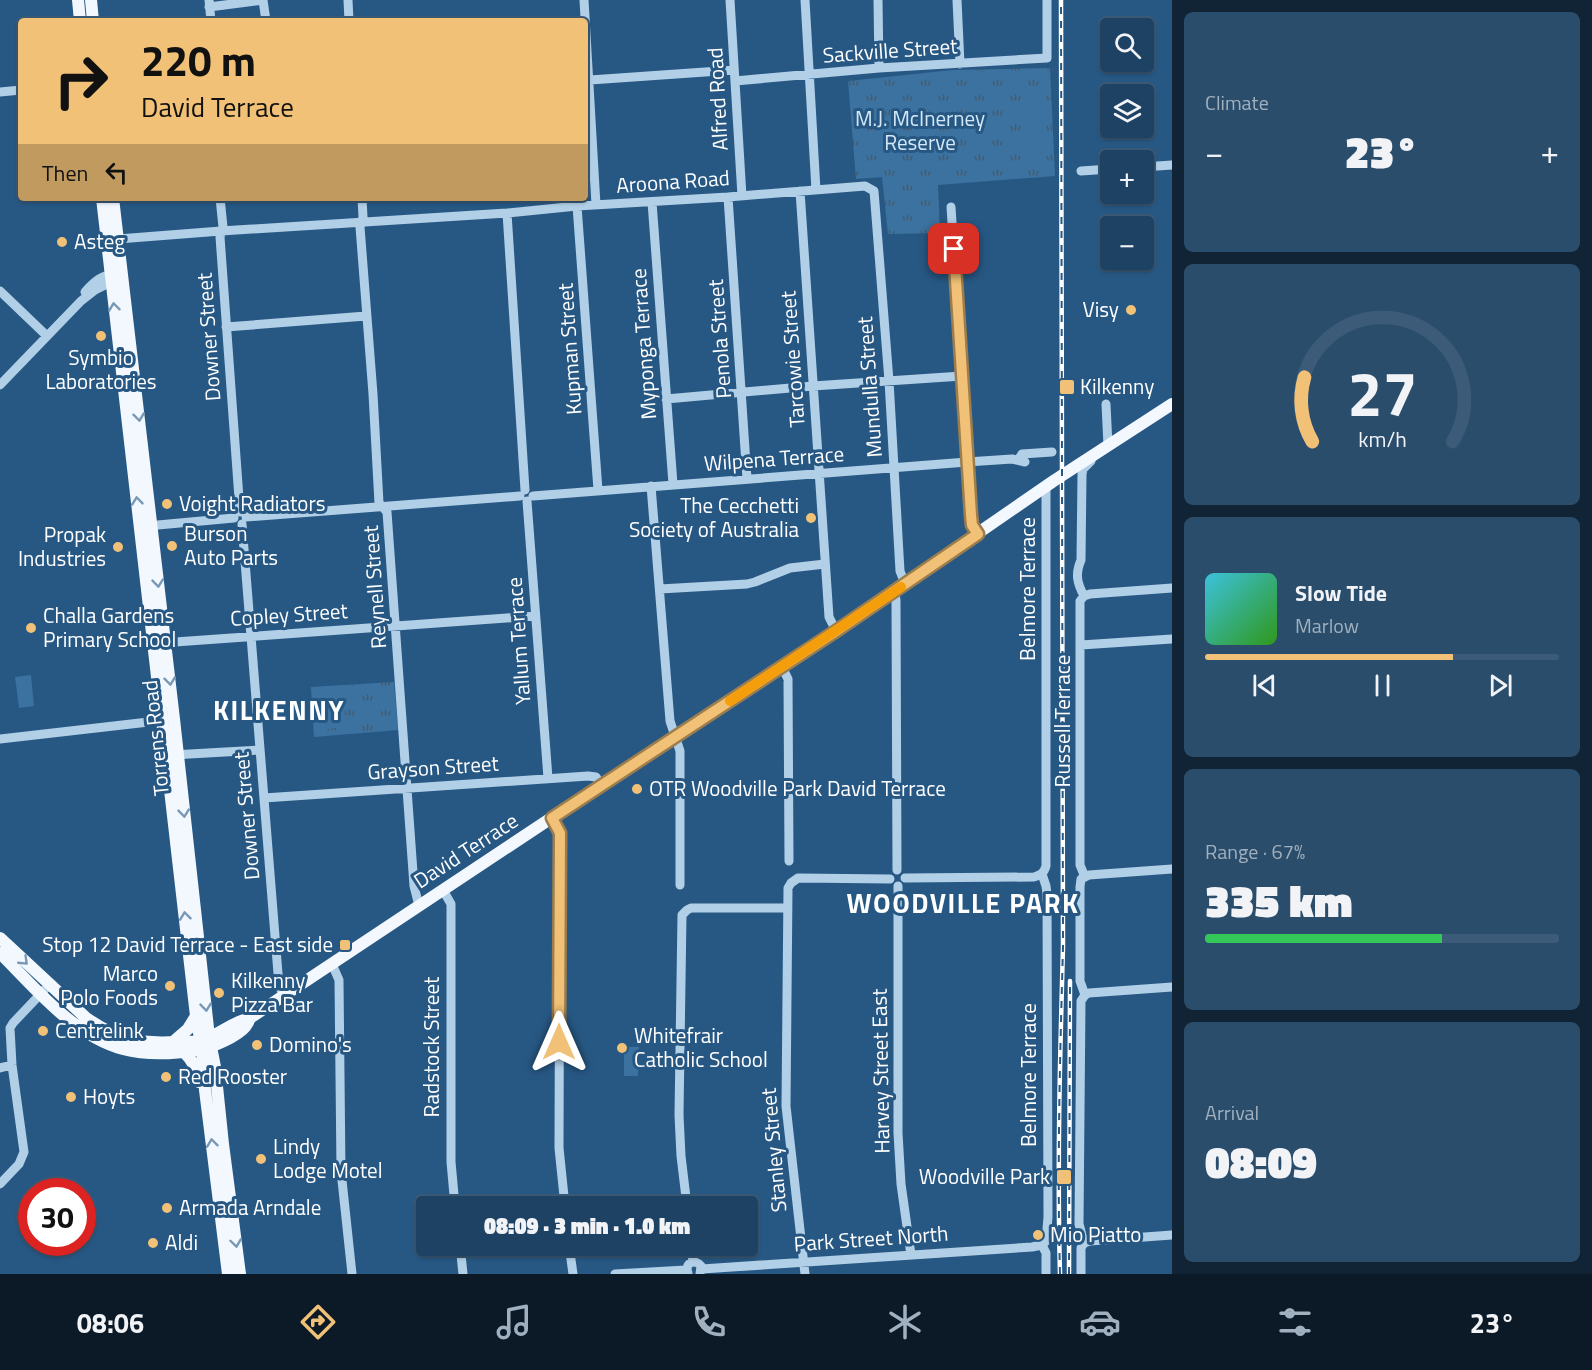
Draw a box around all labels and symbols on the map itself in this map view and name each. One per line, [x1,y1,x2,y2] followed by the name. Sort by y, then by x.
[822,29,959,71] street label: Sackville Street
[698,47,736,151] street label: Alfred Road
[855,102,985,158] park label: M.J. McInerney Reserve
[615,161,731,201] street label: Aroona Road
[928,223,979,274] pin
[74,225,125,257] place label: Asteg
[55,235,69,249] marker: Asteg
[622,267,664,421] street label: Myponga Terrace
[188,271,228,402] street label: Downer Street
[699,278,739,400] street label: Penola Street
[548,281,590,416] street label: Kupman Street
[771,289,813,428] street label: Tarcowie Street
[1082,293,1119,325] place label: Visy
[109,303,121,312] one-way arrow
[1124,303,1138,317] marker: Visy
[848,315,890,459] street label: Mundulla Street
[94,329,108,343] marker: Symbio Laboratories
[45,341,157,397] place label: Symbio Laboratories
[1080,370,1154,402] place label: Kilkenny
[1058,378,1076,396] marker: Kilkenny
[132,412,144,421] one-way arrow
[703,437,845,479] street label: Wilpena Terrace
[179,487,325,519] place label: Voight Radiators
[629,489,799,545] place label: The Cecchetti Society of Australia
[131,496,143,506] one-way arrow
[160,497,174,511] marker: Voight Radiators
[804,511,818,525] marker: The Cecchetti Society of Australia
[184,517,278,573] place label: Burson Auto Parts
[1011,517,1043,661] street label: Belmore Terrace
[18,518,106,574] place label: Propak Industries
[354,524,394,650] street label: Reynell Street
[165,539,179,553] marker: Burson Auto Parts
[111,540,125,554] marker: Propak Industries
[498,576,538,706] street label: Yallum Terrace
[152,579,164,588] one-way arrow
[229,594,349,634] street label: Copley Street
[43,599,176,655] place label: Challa Gardens Primary School
[24,621,38,635] marker: Challa Gardens Primary School
[1046,655,1078,787] street label: Russell Terrace
[163,676,175,685] one-way arrow
[133,679,177,798] street label: Torrens Road
[213,689,345,730] district label: KILKENNY
[366,746,500,788] street label: Grayson Street
[224,750,268,881] street label: Downer Street
[649,772,946,804] place label: OTR Woodville Park David Terrace
[630,782,644,796] marker: OTR Woodville Park David Terrace
[407,804,524,896] street label: David Terrace
[177,808,190,817] one-way arrow
[846,882,1080,923] district label: WOODVILLE PARK
[179,912,192,921] one-way arrow
[42,928,333,960] place label: Stop 12 David Terrace - East side
[338,938,352,952] marker: Stop 12 David Terrace - East side
[17,954,28,965] one-way arrow
[60,957,158,1013] place label: Marco Polo Foods
[231,964,313,1020] place label: Kilkenny Pizza Bar
[415,976,447,1117] street label: Radstock Street
[163,979,177,993] marker: Marco Polo Foods
[212,986,226,1000] marker: Kilkenny Pizza Bar
[863,988,897,1154] street label: Harvey Street East
[199,1002,212,1011] one-way arrow
[1012,1003,1044,1147] street label: Belmore Terrace
[527,1010,591,1074] position arrow
[55,1014,144,1046] place label: Centrelink
[634,1019,768,1075] place label: Whitefrair Catholic School
[36,1024,50,1038] marker: Centrelink
[269,1028,352,1060] place label: Domino's
[250,1038,264,1052] marker: Domino's
[615,1041,629,1055] marker: Whitefrair Catholic School
[178,1060,287,1092] place label: Red Rooster
[159,1070,173,1084] marker: Red Rooster
[83,1080,135,1112] place label: Hoyts
[752,1086,794,1214] street label: Stanley Street
[64,1090,78,1104] marker: Hoyts
[273,1130,383,1186] place label: Lindy Lodge Motel
[206,1138,219,1148] one-way arrow
[254,1152,268,1166] marker: Lindy Lodge Motel
[919,1160,1050,1192] place label: Woodville Park
[1055,1168,1073,1186] marker: Woodville Park
[18,1178,96,1256] speed limit sign: 30
[179,1191,321,1223] place label: Armada Arndale
[160,1201,174,1215] marker: Armada Arndale
[793,1217,949,1259] street label: Park Street North
[1050,1218,1141,1250] place label: Mio Piatto
[165,1226,198,1258] place label: Aldi
[1031,1228,1045,1242] marker: Mio Piatto
[146,1236,160,1250] marker: Aldi
[229,1239,241,1248] one-way arrow

